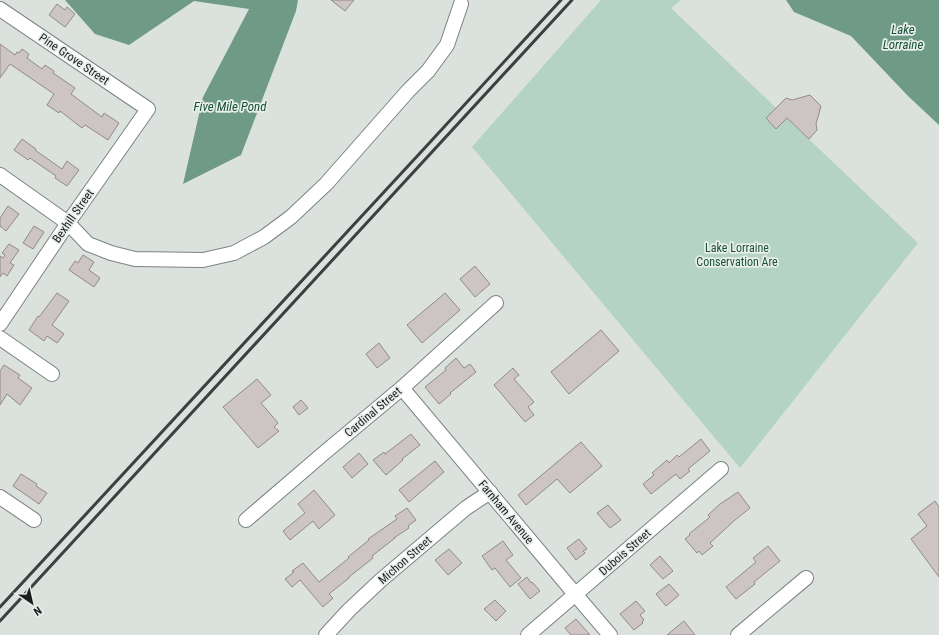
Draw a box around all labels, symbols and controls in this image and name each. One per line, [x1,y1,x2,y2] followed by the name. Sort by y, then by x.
[883,22,923,52] water label: Lake Lorraine
[36,30,112,88] street label: Pine Grove Street
[194,99,267,114] water label: Five Mile Pond
[49,186,97,246] street label: Bexhill Street
[696,241,778,269] park label: Lake Lorraine Conservation Are
[342,384,405,440] street label: Cardinal Street
[475,477,537,547] street label: Farnham Avenue
[596,526,654,578] street label: Dubois Street
[376,533,435,587] street label: Michon Street
[12,583,52,623] north arrow
[31,604,44,618] text: N

